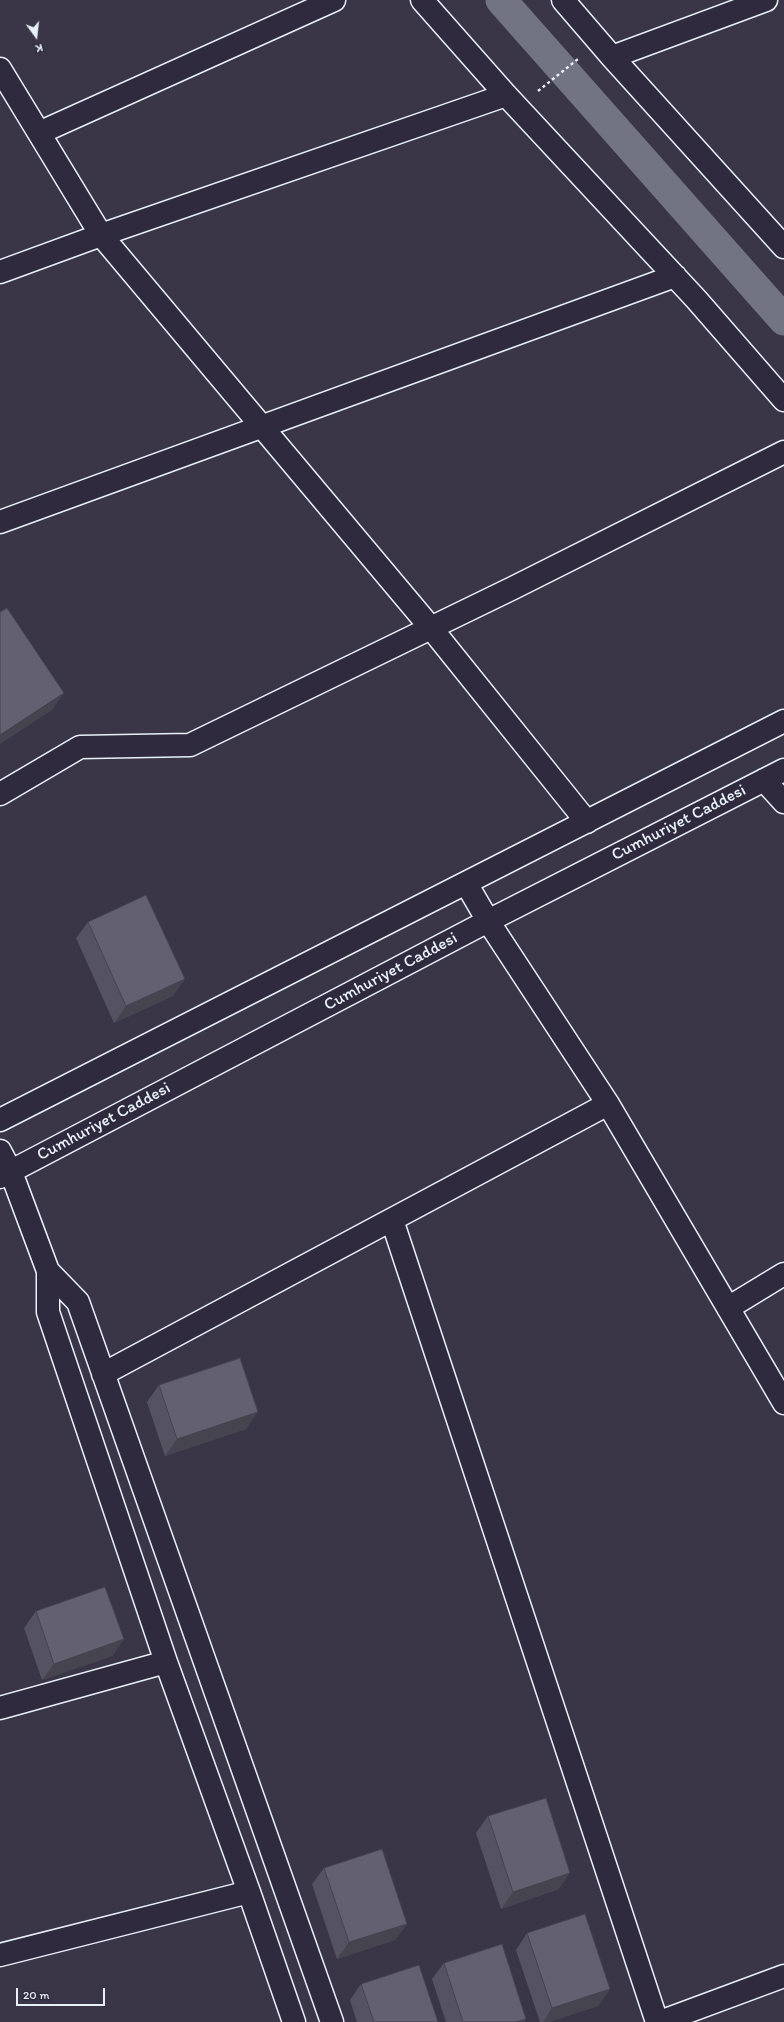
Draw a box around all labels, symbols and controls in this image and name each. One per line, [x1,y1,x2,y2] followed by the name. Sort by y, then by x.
[16,16,56,56] north arrow
[34,41,44,55] text: K
[608,780,750,866] street label: Cumhuriyet Caddesi
[321,928,461,1016] street label: Cumhuriyet Caddesi
[34,1078,174,1166] street label: Cumhuriyet Caddesi
[18,1980,107,2006] scale bar
[23,1988,50,2002] text: 20 m

